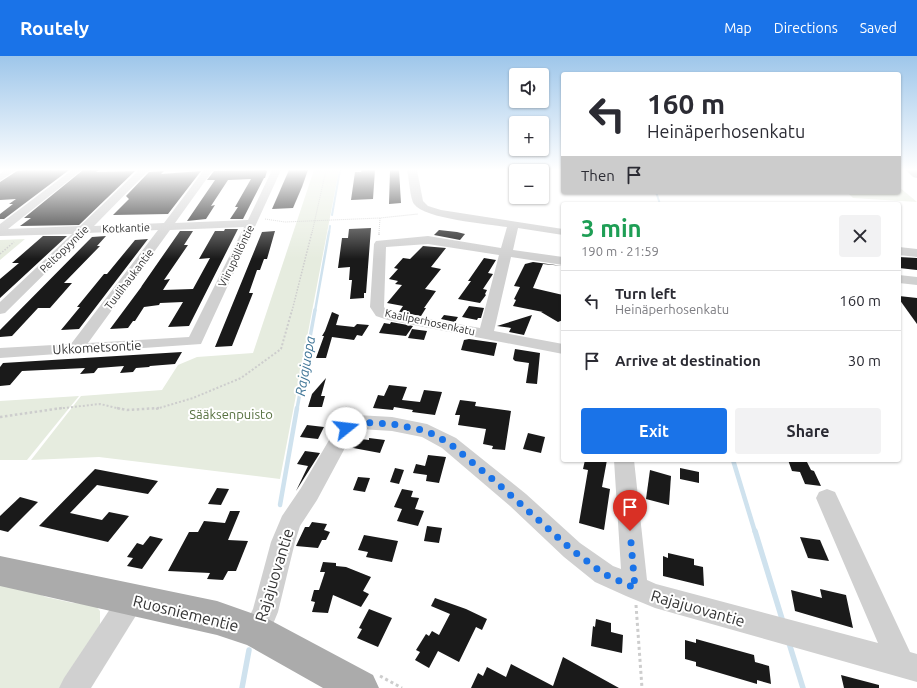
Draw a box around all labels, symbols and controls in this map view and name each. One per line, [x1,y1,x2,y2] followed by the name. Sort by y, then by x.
[20,17,89,39] text: Routely
[724,20,752,36] text: Map
[774,20,838,36] text: Directions
[860,20,897,36] text: Saved
[509,68,549,204] map controls
[509,68,549,108] button: sound
[581,88,633,140] icon: left
[647,88,725,119] text: 160 m
[509,116,549,156] button: +
[647,121,805,141] text: Heinäperhosenkatu
[509,164,549,204] button: −
[623,164,645,186] icon: arrive
[581,167,615,184] text: Then
[581,215,642,242] text: 3 min
[839,215,881,257] button: close
[102,221,150,235] street label: Kotkantie
[37,223,91,275] street label: Peltopyyntie
[216,223,256,289] street label: Viirupöllöntie
[581,244,659,258] text: 190 m · 21:59
[102,246,156,312] street label: Tuulihaukantie
[615,285,676,302] text: Turn left
[581,290,603,312] icon: left
[839,292,881,309] text: 160 m
[615,302,729,316] text: Heinäperhosenkatu
[384,307,476,337] street label: Kaaliperhosenkatu
[292,334,318,397] water label: Rajajuopa
[52,338,142,356] street label: Ukkometsontie
[581,350,603,372] icon: arrive
[615,352,761,369] text: Arrive at destination
[848,352,881,369] text: 30 m
[189,407,273,421] park label: Sääksenpuisto
[325,407,367,449] position arrow
[581,408,727,454] button: Exit
[735,408,881,454] button: Share
[613,490,647,531] pin
[619,496,641,518] icon: arrive
[251,526,297,624] street label: Rajajuovantie
[649,586,747,630] street label: Rajajuovantie
[131,591,241,635] street label: Ruosniementie

